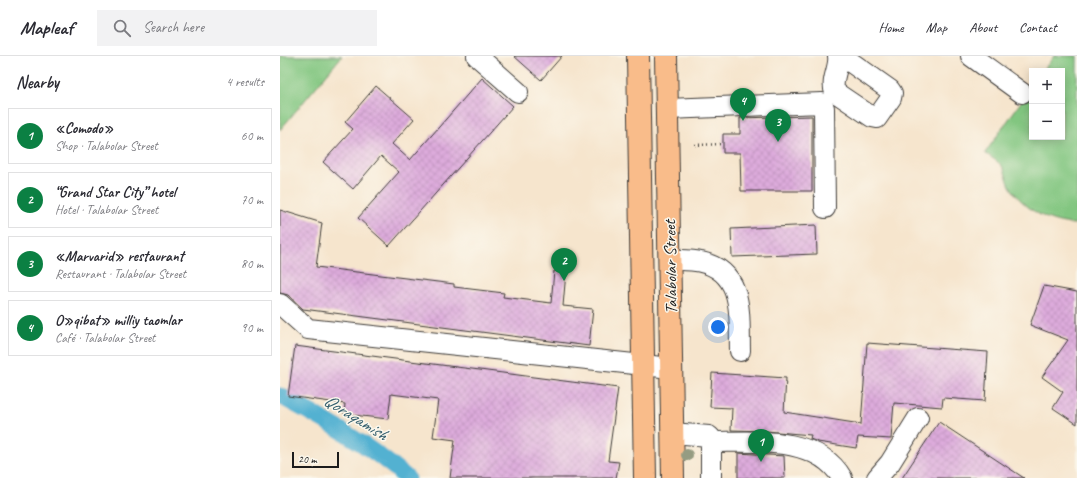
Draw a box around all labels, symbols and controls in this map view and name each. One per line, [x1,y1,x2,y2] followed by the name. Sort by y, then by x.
[97,10,377,46] search box
[20,16,73,40] text: Mapleaf
[111,17,133,39] icon: search
[143,18,204,37] text: Search here
[878,19,904,36] text: Home
[926,19,947,36] text: Map
[969,19,997,36] text: About
[1019,19,1057,36] text: Contact
[1029,68,1065,140] map controls
[1029,68,1065,104] button: +
[16,72,59,93] text: Nearby
[226,74,264,90] text: 4 results
[730,88,756,121] pin: 4
[1029,104,1065,140] button: −
[765,109,791,142] pin: 3
[55,119,113,138] text: «Comodo»
[27,128,33,144] text: 1
[241,128,263,144] text: 60 m
[55,138,158,154] text: Shop · Talabolar Street
[55,183,176,202] text: “Grand Star City” hotel
[27,192,33,208] text: 2
[241,192,263,208] text: 70 m
[55,202,158,218] text: Hotel · Talabolar Street
[659,217,682,314] street label: Talabolar Street
[55,247,184,266] text: «Marvarid» restaurant
[551,248,577,281] pin: 2
[27,256,33,272] text: 3
[241,256,263,272] text: 80 m
[55,266,186,282] text: Restaurant · Talabolar Street
[55,311,182,330] text: O»qibat» milliy taomlar
[708,317,728,337] your location
[27,320,33,336] text: 4
[241,320,263,336] text: 90 m
[55,330,155,346] text: Café · Talabolar Street
[320,389,393,446] water label: Qoraqamish
[748,429,774,462] pin: 1
[292,450,339,469] scale bar
[298,452,317,466] text: 20 m

